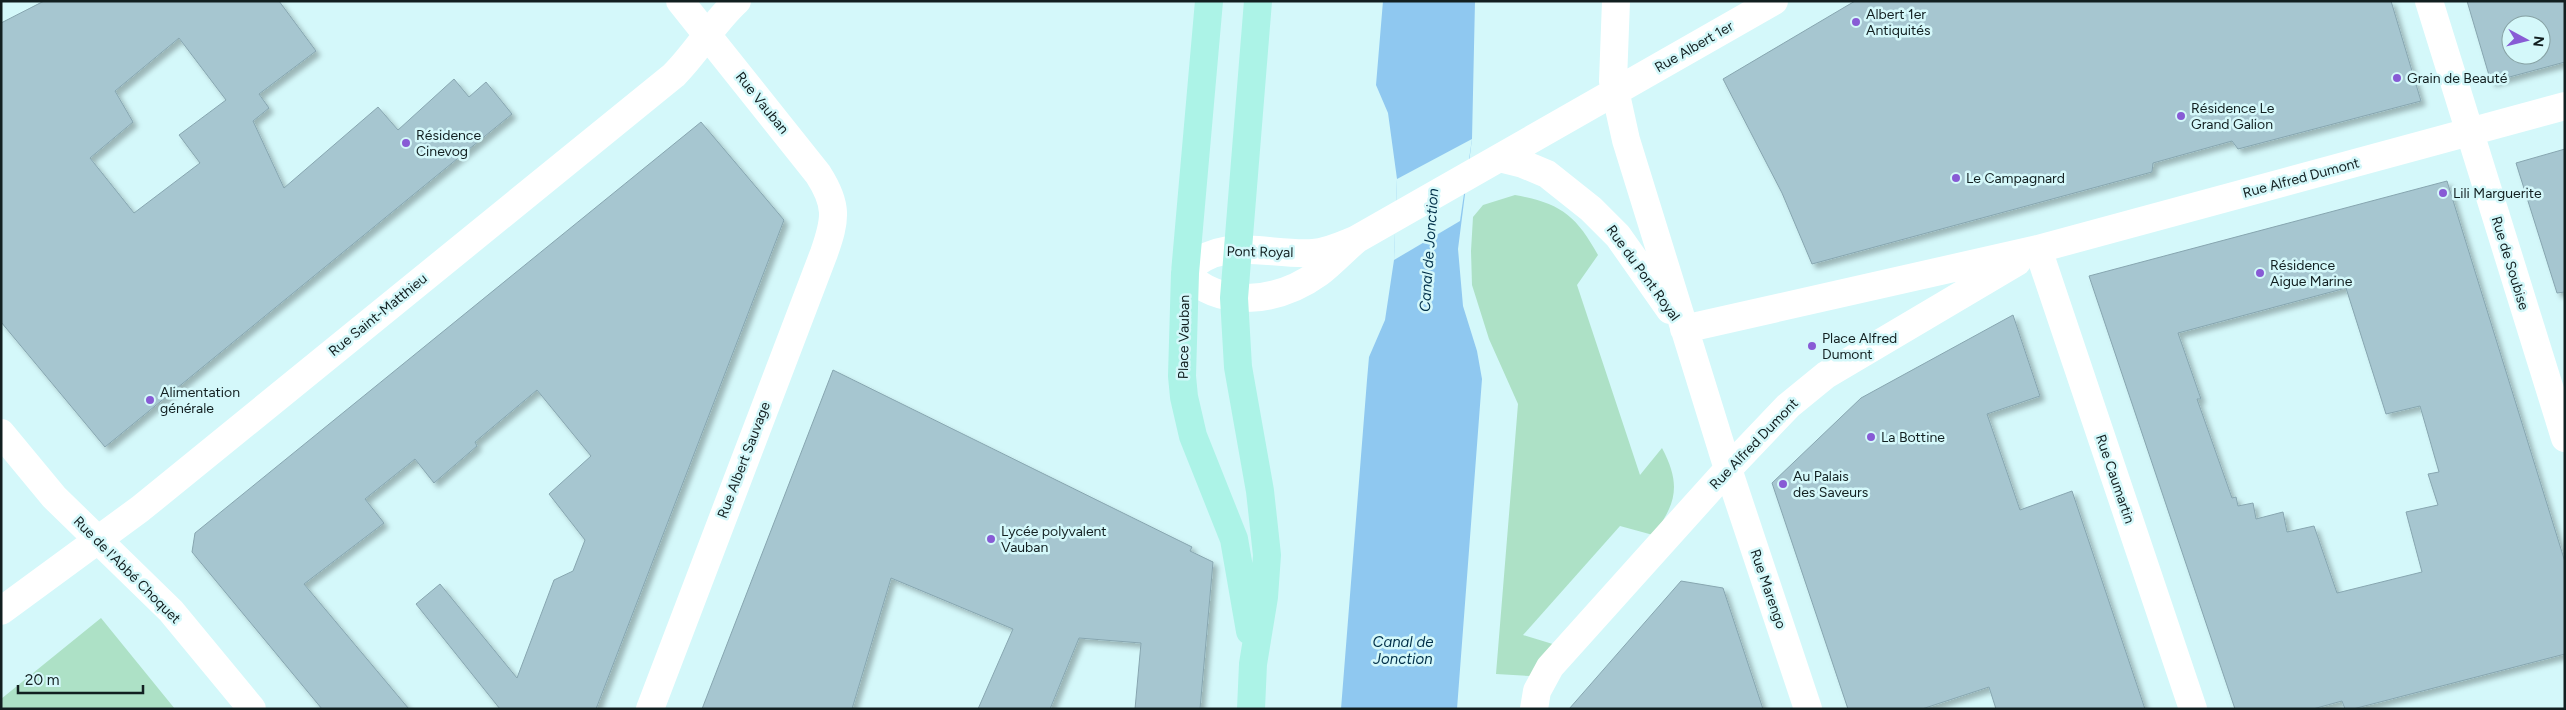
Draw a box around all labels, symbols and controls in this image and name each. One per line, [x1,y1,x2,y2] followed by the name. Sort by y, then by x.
[1866,6,1930,39] place label: Albert 1er Antiquités
[2501,15,2551,65] north arrow
[1850,16,1862,28] marker: Albert 1er Antiquités
[1652,18,1736,76] street label: Rue Albert 1er
[2529,35,2548,48] text: N
[732,69,792,138] street label: Rue Vauban
[2407,70,2508,87] place label: Grain de Beauté
[2391,72,2403,84] marker: Grain de Beauté
[2191,100,2275,133] place label: Résidence Le Grand Galion
[2175,110,2187,122] marker: Résidence Le Grand Galion
[416,127,481,160] place label: Résidence Cinevog
[400,137,412,149] marker: Résidence Cinevog
[2241,154,2361,202] street label: Rue Alfred Dumont
[1966,170,2065,187] place label: Le Campagnard
[1950,172,1962,184] marker: Le Campagnard
[2453,185,2542,202] place label: Lili Marguerite
[2437,187,2449,199] marker: Lili Marguerite
[1416,188,1442,312] water label: Canal de Jonction
[2488,214,2532,312] street label: Rue de Soubise
[1603,222,1683,324] street label: Rue du Pont Royal
[1226,243,1294,261] street label: Pont Royal
[2270,257,2353,290] place label: Résidence Aigue Marine
[2254,267,2266,279] marker: Résidence Aigue Marine
[325,270,431,360] street label: Rue Saint-Matthieu
[1175,295,1193,379] street label: Place Vauban
[1822,330,1897,363] place label: Place Alfred Dumont
[1806,340,1818,352] marker: Place Alfred Dumont
[160,384,240,417] place label: Alimentation générale
[144,394,156,406] marker: Alimentation générale
[1706,395,1802,493] street label: Rue Alfred Dumont
[714,399,774,521] street label: Rue Albert Sauvage
[1881,429,1945,446] place label: La Bottine
[1865,431,1877,443] marker: La Bottine
[2092,432,2138,526] street label: Rue Caumartin
[1793,468,1868,501] place label: Au Palais des Saveurs
[1777,478,1789,490] marker: Au Palais des Saveurs
[70,513,184,627] street label: Rue de l'Abbé Choquet
[1001,523,1107,556] place label: Lycée polyvalent Vauban
[985,533,997,545] marker: Lycée polyvalent Vauban
[1746,547,1790,631] street label: Rue Marengo
[1372,633,1433,668] water label: Canal de Jonction
[18,662,142,694] scale bar
[25,671,59,689] text: 20 m

